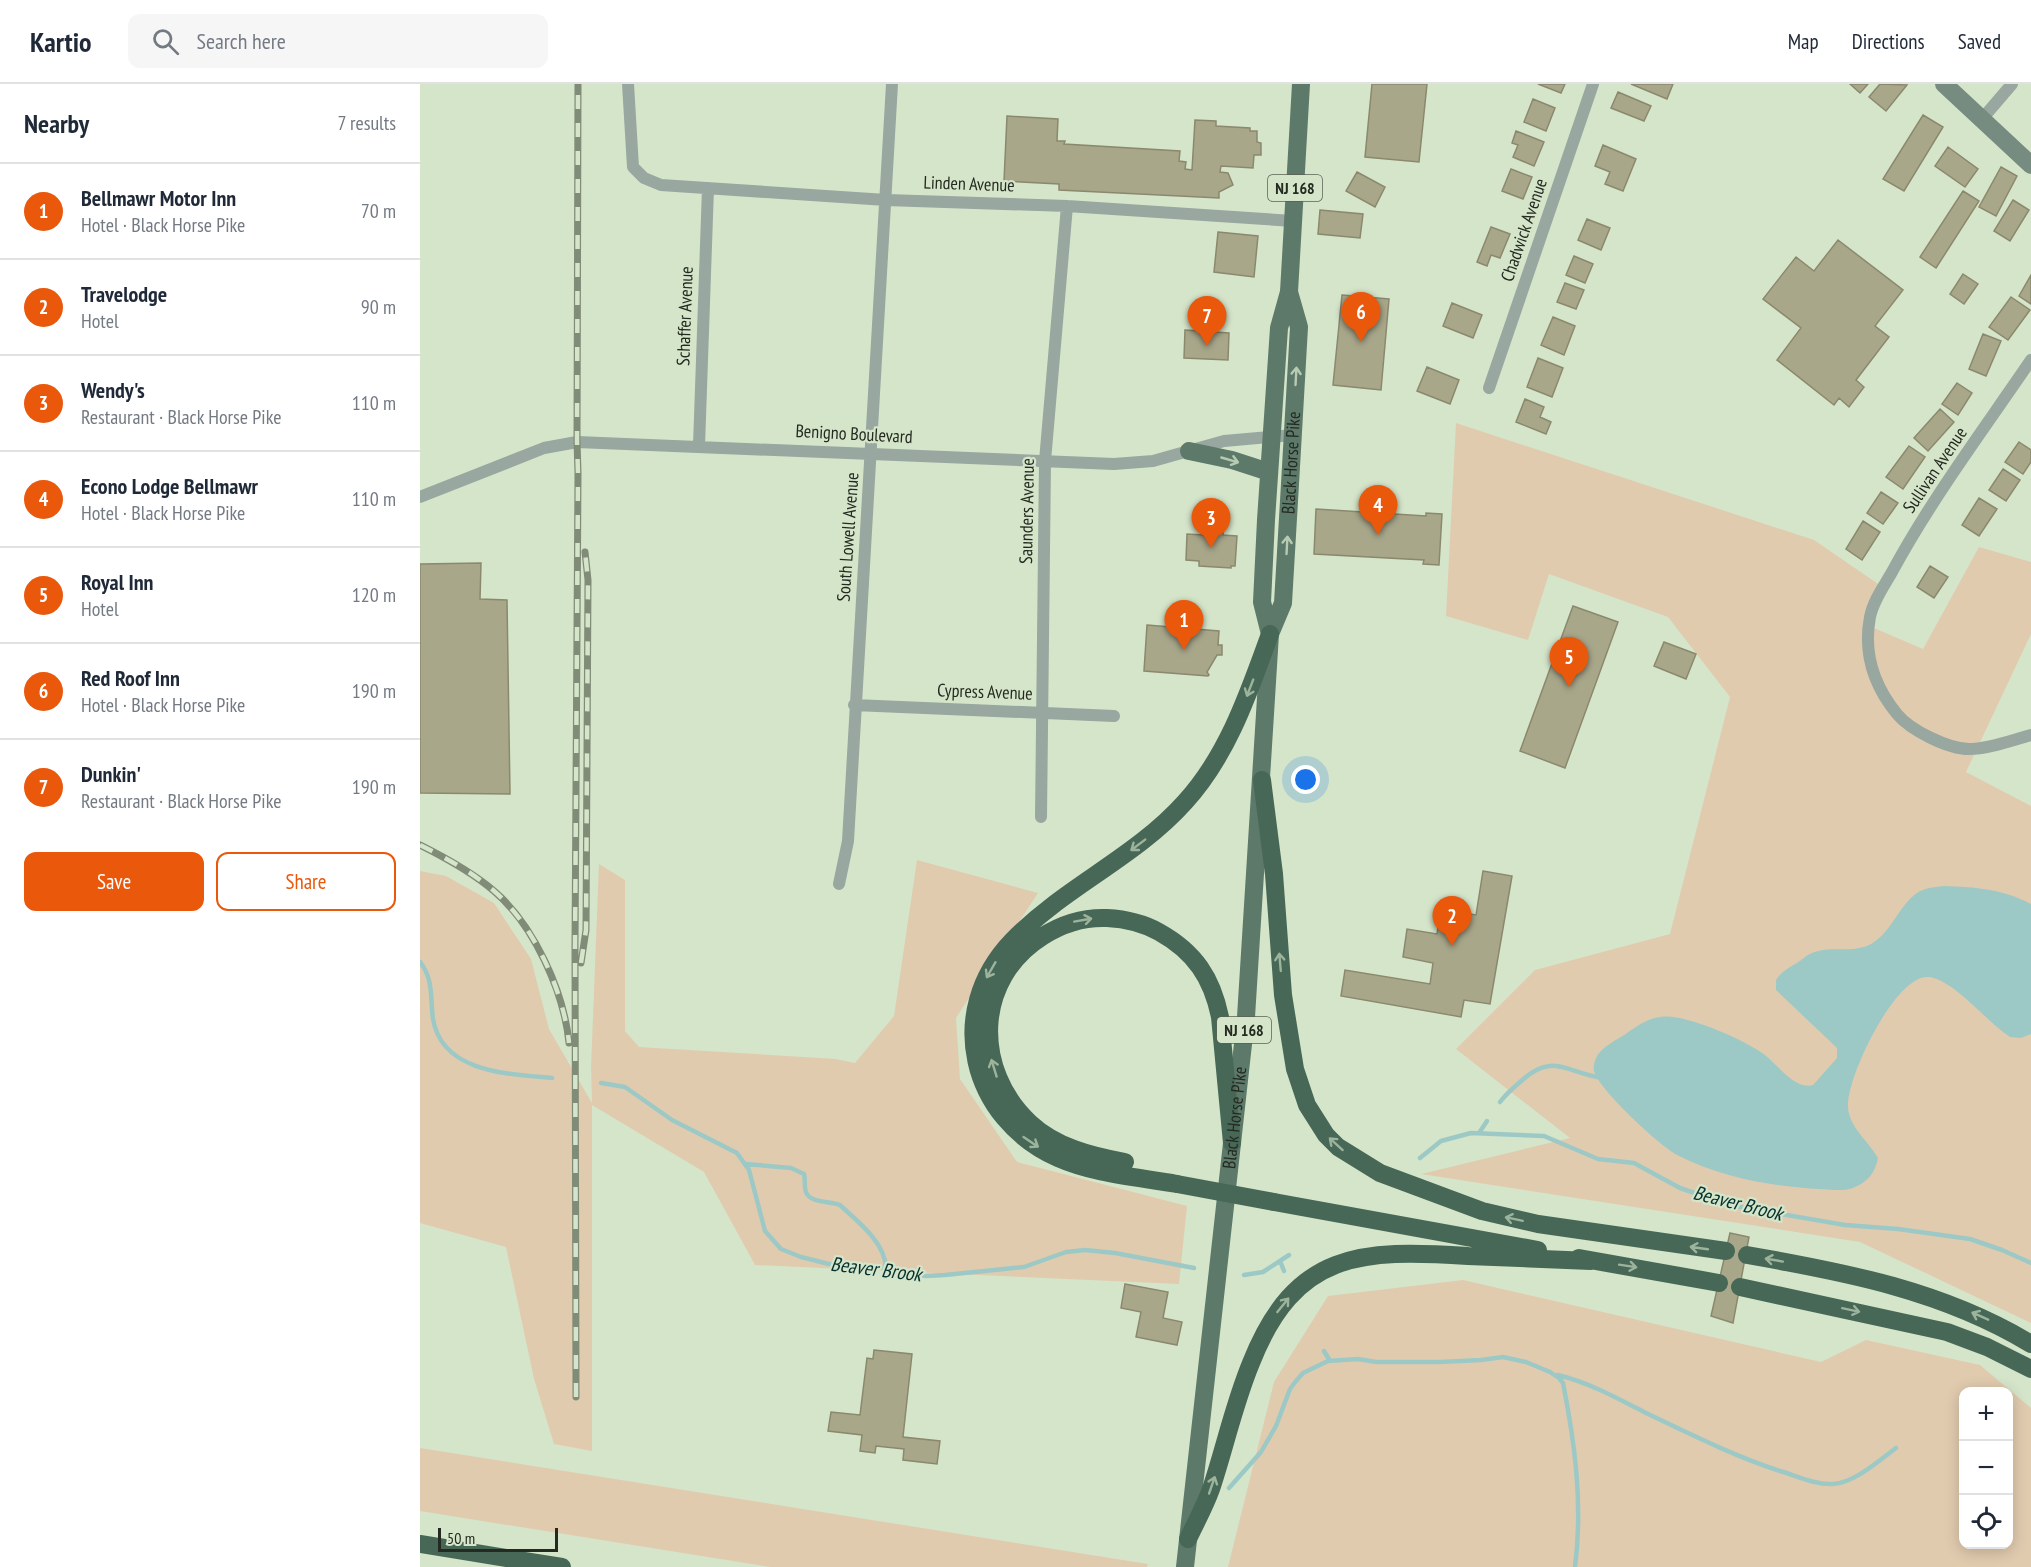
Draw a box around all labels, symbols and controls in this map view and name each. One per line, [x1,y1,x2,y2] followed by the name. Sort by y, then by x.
[128,14,548,68] search box
[30,23,92,60] text: Kartio
[149,25,182,58] icon: search
[197,27,286,55] text: Search here
[1788,28,1819,55] text: Map
[1852,28,1925,55] text: Directions
[1958,28,2001,55] text: Saved
[24,107,89,140] text: Nearby
[338,110,396,136] text: 7 results
[923,170,1015,197] street label: Linden Avenue
[1268,175,1322,201] road number: NJ 168
[1495,175,1552,284] street label: Chadwick Avenue
[81,184,236,212] text: Bellmawr Motor Inn
[39,198,48,224] text: 1
[361,198,396,224] text: 70 m
[81,212,245,238] text: Hotel · Black Horse Pike
[671,266,698,366] street label: Schaffer Avenue
[81,280,167,308] text: Travelodge
[1342,292,1380,342] pin: 6
[39,294,48,320] text: 2
[361,294,396,320] text: 90 m
[1188,296,1226,346] pin: 7
[81,308,119,334] text: Hotel
[1291,367,1302,387] one-way arrow
[81,376,145,404] text: Wendy's
[39,390,48,416] text: 3
[352,390,396,416] text: 110 m
[81,404,282,430] text: Restaurant · Black Horse Pike
[1276,411,1305,515] street label: Black Horse Pike
[795,419,913,448] street label: Benigno Boulevard
[1897,422,1972,517] street label: Sullivan Avenue
[1220,454,1239,466] one-way arrow
[1014,458,1039,564] street label: Saunders Avenue
[81,472,258,500] text: Econo Lodge Bellmawr
[832,472,863,602] street label: South Lowell Avenue
[39,486,48,512] text: 4
[352,486,396,512] text: 110 m
[1358,486,1398,535] pin: 4
[1192,498,1230,548] pin: 3
[81,500,245,526] text: Hotel · Black Horse Pike
[1281,535,1292,555] one-way arrow
[81,568,154,596] text: Royal Inn
[39,582,48,608] text: 5
[352,582,396,608] text: 120 m
[81,596,119,622] text: Hotel
[1164,600,1203,650] pin: 1
[1550,638,1588,687] pin: 5
[81,664,180,692] text: Red Roof Inn
[39,678,48,704] text: 6
[352,678,396,704] text: 190 m
[937,678,1033,705] street label: Cypress Avenue
[1244,679,1255,697] one-way arrow
[81,692,245,718] text: Hotel · Black Horse Pike
[81,760,141,788] text: Dunkin'
[1291,765,1320,794] your location
[39,774,48,800] text: 7
[352,774,396,800] text: 190 m
[81,788,282,814] text: Restaurant · Black Horse Pike
[1131,838,1147,851] one-way arrow
[24,852,204,911] button: Save
[216,852,396,911] button: Share
[1432,896,1472,946] pin: 2
[1072,915,1092,926] one-way arrow
[1274,953,1285,973] one-way arrow
[985,961,997,978] one-way arrow
[1217,1017,1271,1043] road number: NJ 168
[988,1059,999,1078] one-way arrow
[1217,1065,1251,1170] street label: Black Horse Pike
[1022,1136,1038,1148] one-way arrow
[1329,1137,1344,1151] one-way arrow
[1691,1179,1788,1227] water label: Beaver Brook
[1505,1213,1525,1224] one-way arrow
[1690,1242,1710,1253] one-way arrow
[829,1251,925,1288] water label: Beaver Brook
[1765,1254,1785,1265] one-way arrow
[1618,1261,1638,1272] one-way arrow
[1277,1297,1290,1313] one-way arrow
[1840,1305,1860,1316] one-way arrow
[1971,1310,1989,1322] one-way arrow
[1959,1387,2013,1549] map controls
[1959,1387,2013,1441] button: +
[1959,1441,2013,1495] button: −
[1207,1476,1218,1495] one-way arrow
[1959,1495,2013,1549] button: locate
[438,1525,558,1552] scale bar
[447,1528,475,1548] text: 50 m

